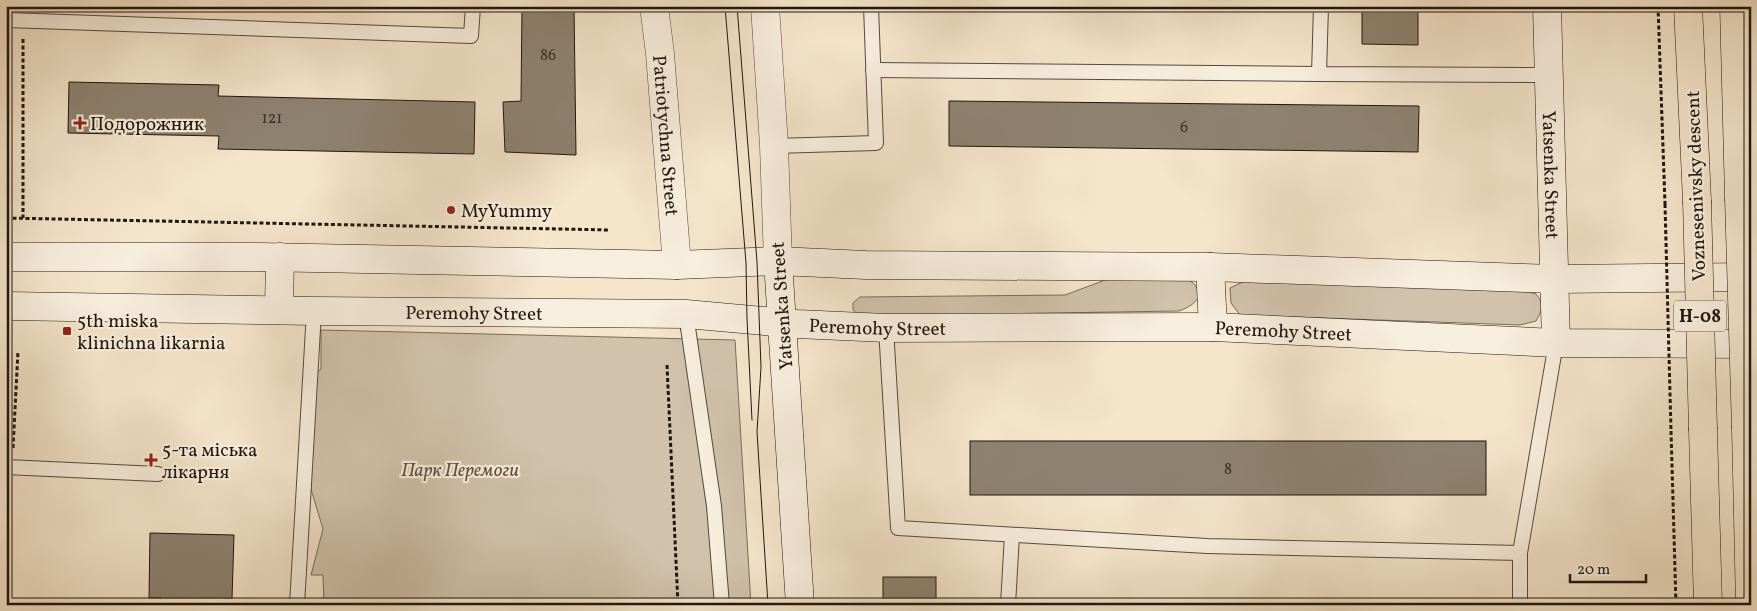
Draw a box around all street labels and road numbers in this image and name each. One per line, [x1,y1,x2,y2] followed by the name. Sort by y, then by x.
[645,54,684,217] street label: Patriotychna Street
[1681,90,1713,282] street label: Voznesenivsky descent
[1535,110,1564,240] street label: Yatsenka Street
[766,241,800,371] street label: Yatsenka Street
[1674,300,1726,332] road number: Н-08
[405,301,543,328] street label: Peremohy Street
[808,314,946,343] street label: Peremohy Street
[1214,316,1353,348] street label: Peremohy Street

